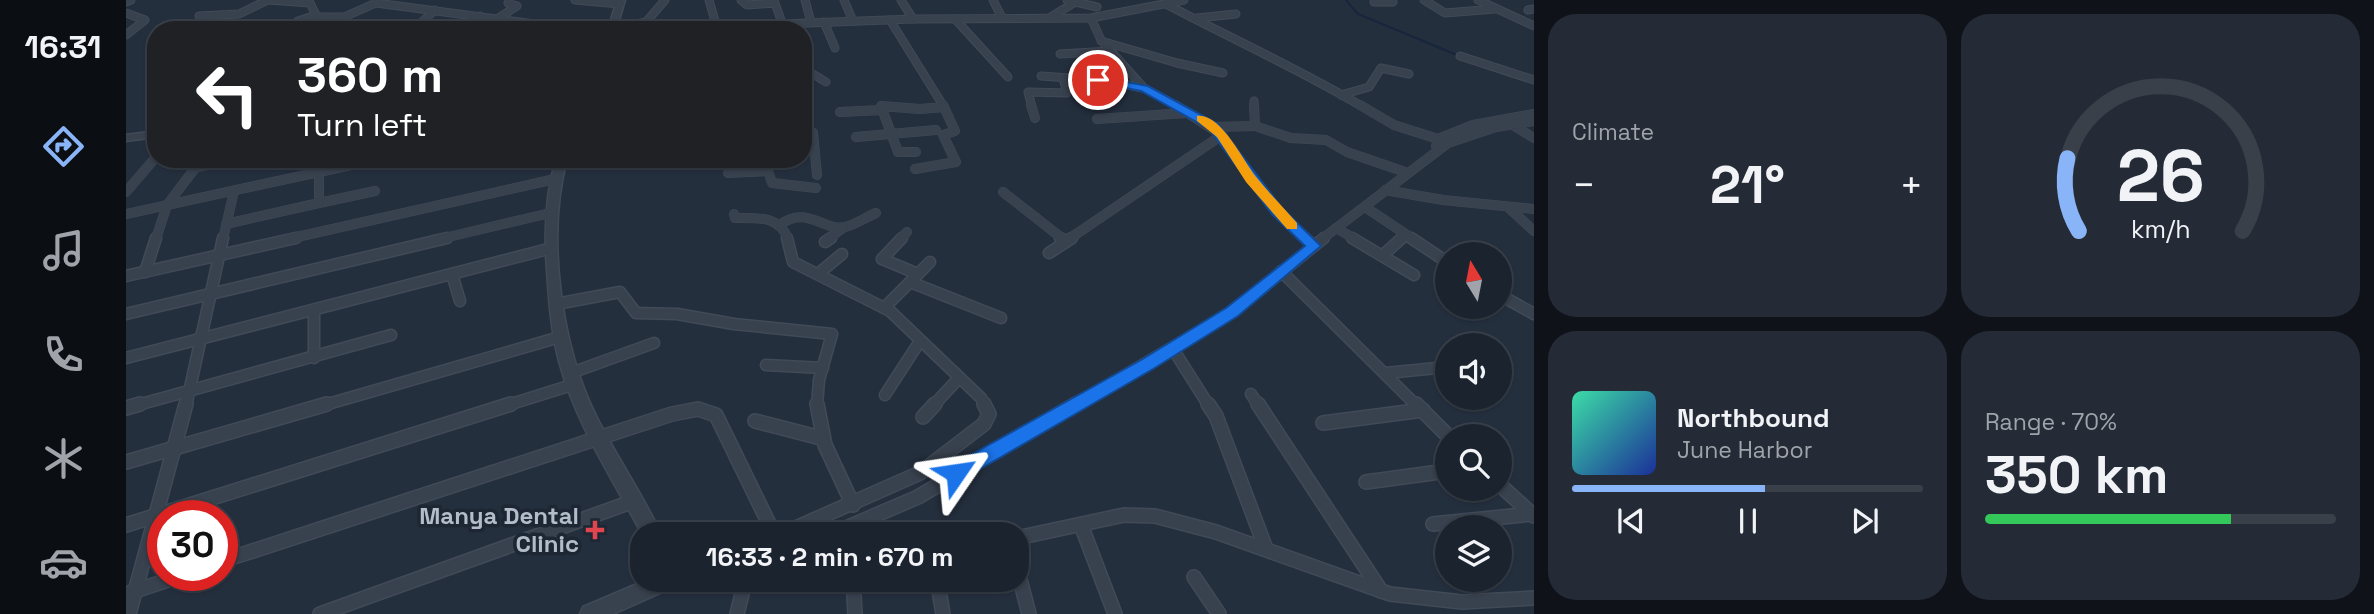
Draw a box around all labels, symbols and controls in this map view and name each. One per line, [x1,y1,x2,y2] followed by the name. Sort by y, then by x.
[24,27,102,67] text: 16:31
[297,44,443,106] text: 360 m
[182,49,273,140] icon: left
[1068,50,1128,110] pin
[1079,61,1117,99] icon: arrive
[297,105,427,145] text: Turn left
[1572,117,1654,147] text: Climate
[39,122,88,171] icon: directions
[2116,130,2205,223] text: 26
[1710,152,1785,218] text: 21°
[1572,161,1596,209] text: −
[1899,161,1923,209] text: +
[2131,213,2190,245] text: km/h
[39,226,88,275] icon: music
[1435,242,1512,318] north arrow
[1435,242,1512,592] map controls
[39,330,88,379] icon: phone
[1435,333,1512,410] button: sound
[1677,401,1830,435] text: Northbound
[1985,407,2117,437] text: Range · 70%
[1435,424,1512,501] button: search
[39,434,88,483] icon: climate
[1677,435,1812,465] text: June Harbor
[919,436,993,510] position arrow
[1985,442,2168,508] text: 350 km
[147,500,238,591] speed limit sign: 30
[419,500,579,559] place label: Manya Dental Clinic
[1612,502,1650,540] icon: previous
[1729,502,1767,540] icon: pause
[1846,502,1884,540] icon: next
[1435,515,1512,592] button: layers
[585,520,605,540] marker: Manya Dental Clinic
[39,538,88,587] icon: car
[706,540,953,574] text: 16:33 · 2 min · 670 m

